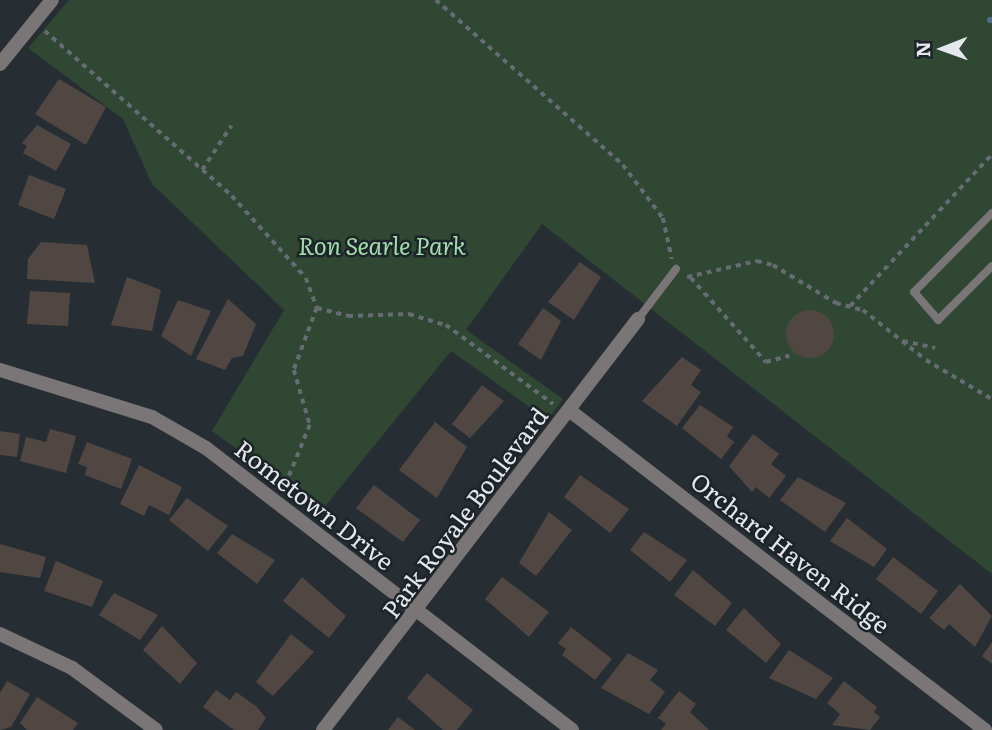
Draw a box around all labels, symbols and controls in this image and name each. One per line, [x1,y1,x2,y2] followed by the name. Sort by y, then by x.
[908,14,978,84] north arrow
[908,41,936,58] text: N
[298,231,466,259] park label: Ron Searle Park
[375,401,553,623] street label: Park Royale Boulevard
[230,433,400,575] street label: Rometown Drive
[686,465,896,639] street label: Orchard Haven Ridge

